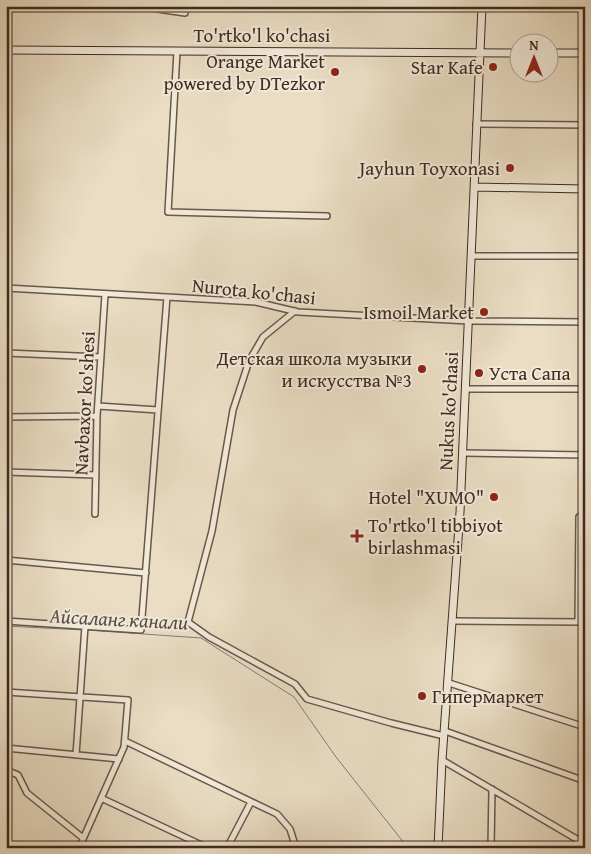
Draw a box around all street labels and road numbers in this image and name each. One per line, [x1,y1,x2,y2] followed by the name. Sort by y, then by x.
[194,21,330,49] street label: To'rtko'l ko'chasi
[191,271,317,311] street label: Nurota ko'chasi
[66,330,102,476] street label: Navbaxor ko'shesi
[431,351,465,471] street label: Nukus ko'chasi

